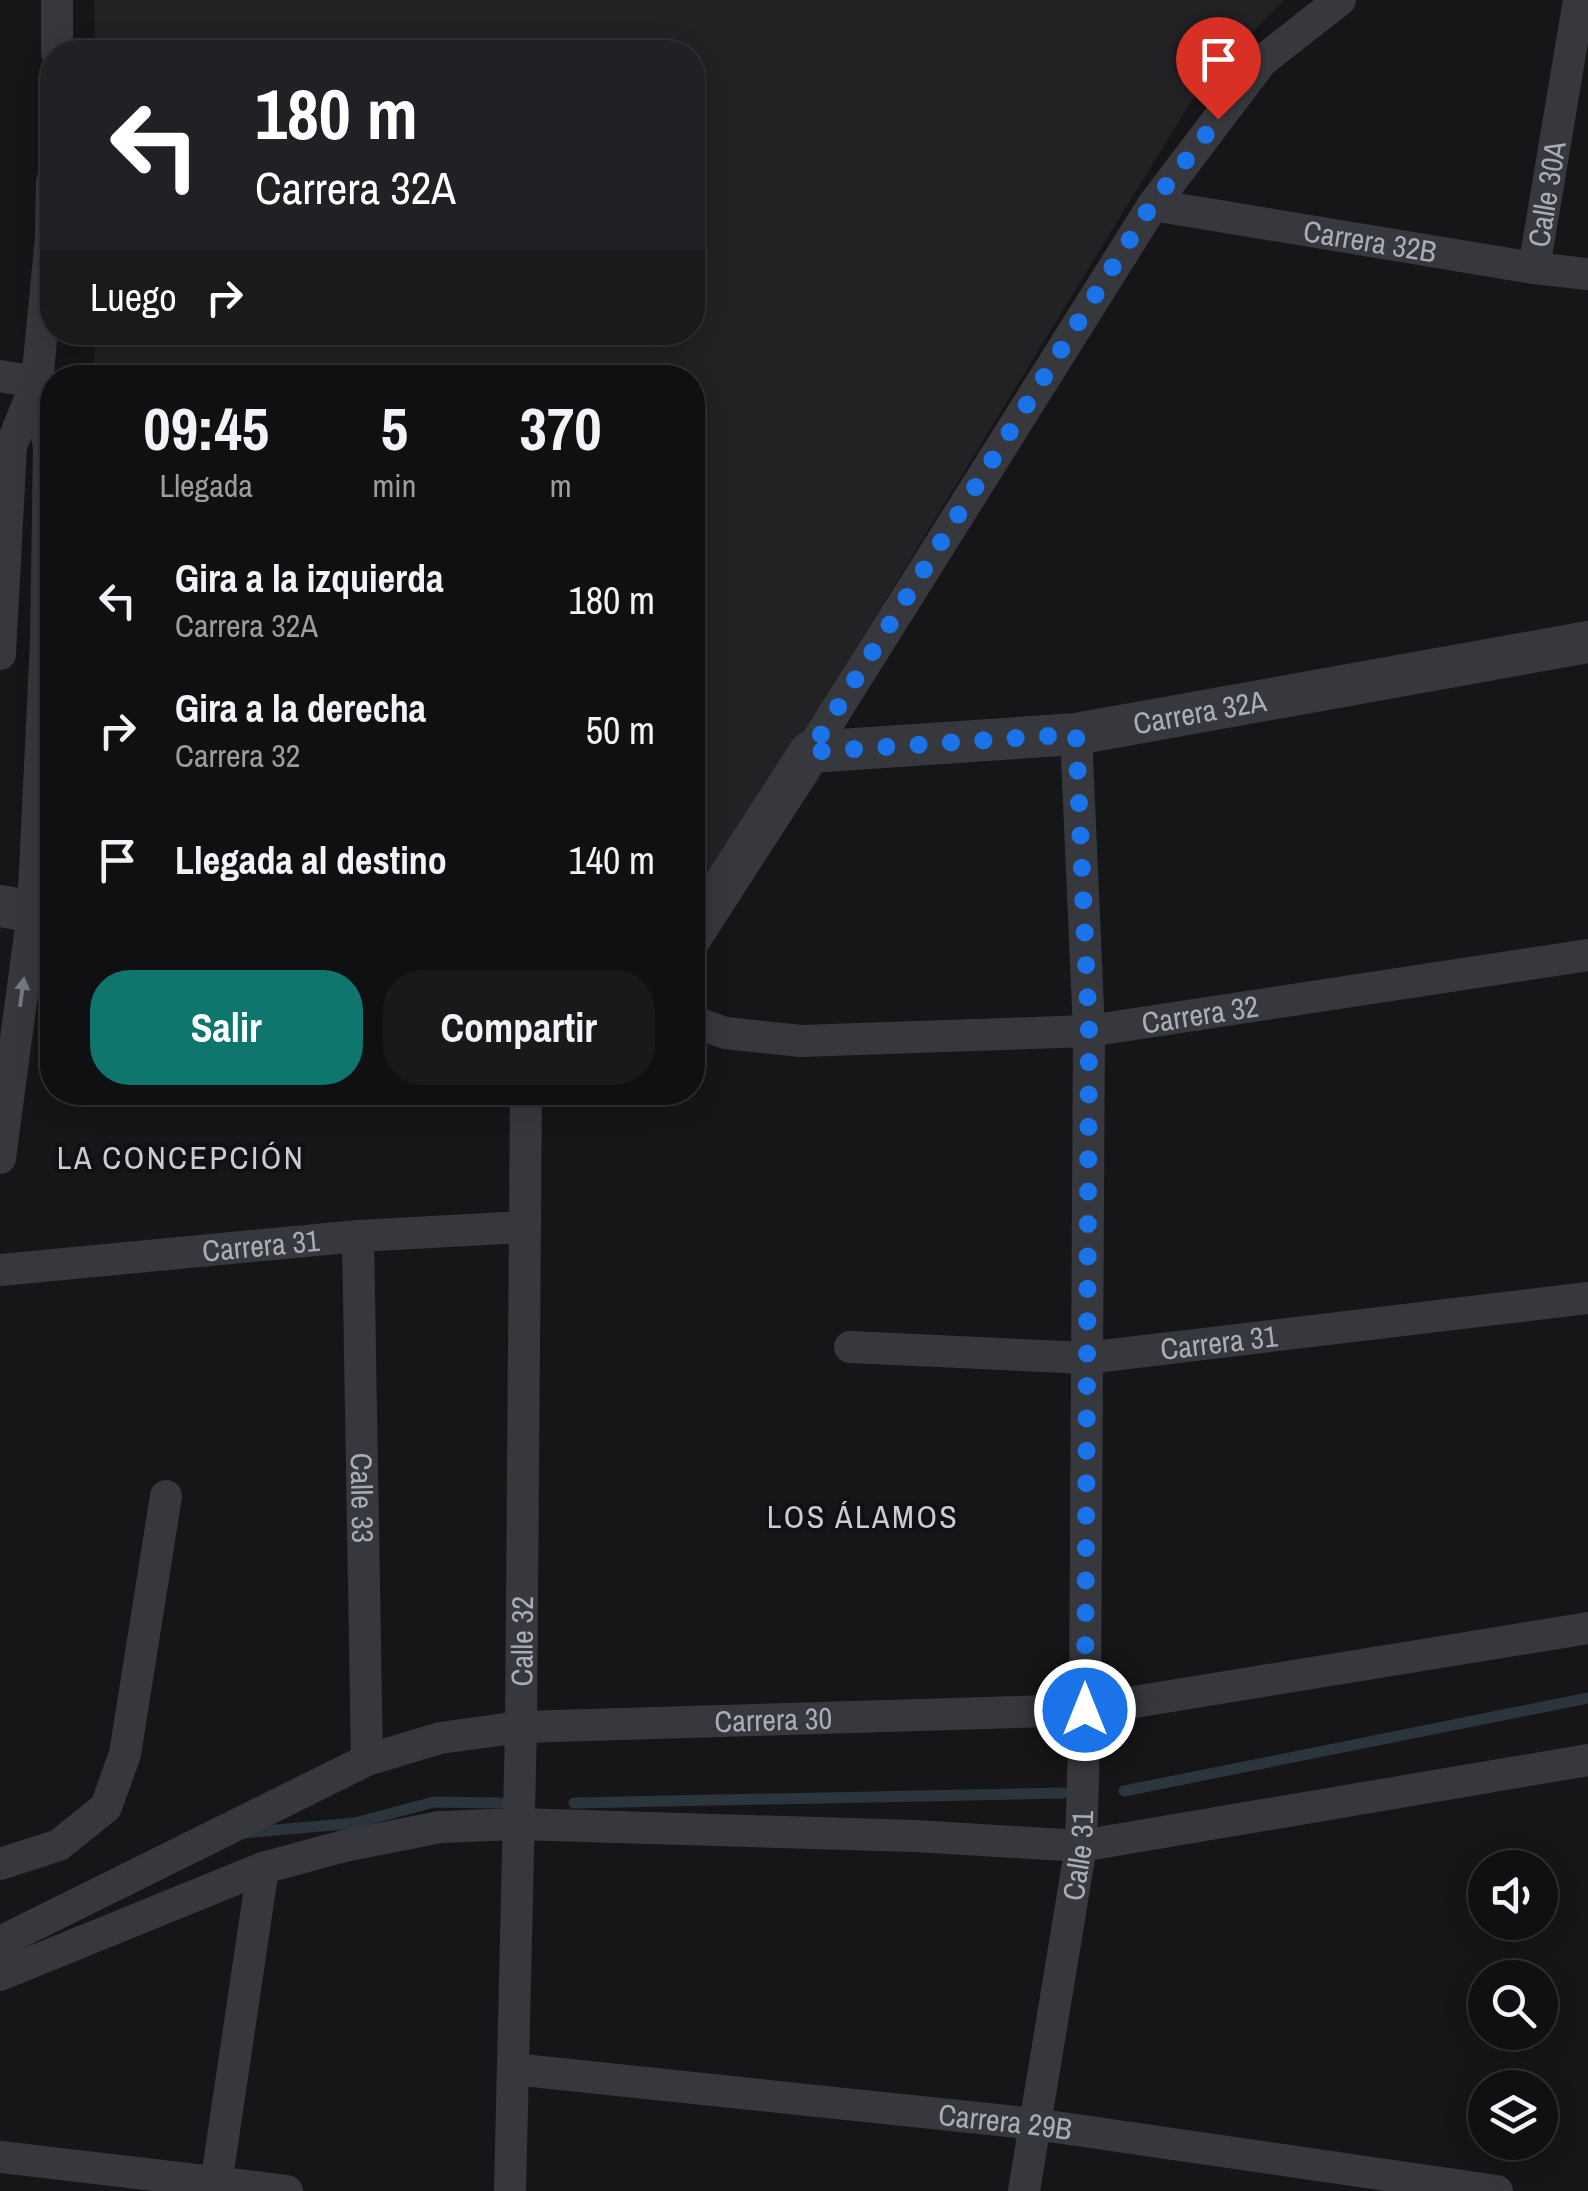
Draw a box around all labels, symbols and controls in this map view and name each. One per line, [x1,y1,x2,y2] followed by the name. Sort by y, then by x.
[1176,17,1261,120] pin
[1191,32,1246,87] icon: arrive
[255,67,418,161] text: 180 m
[90,80,220,210] icon: left
[1518,138,1575,250] street label: Calle 30A
[255,157,456,218] text: Carrera 32A
[1301,210,1439,272] street label: Carrera 32B
[197,270,252,325] icon: right
[90,272,177,323] text: Luego
[143,388,269,469] text: 09:45
[381,388,408,469] text: 5
[520,388,602,469] text: 370
[160,464,253,507] text: Llegada
[372,464,416,507] text: min
[550,464,572,507] text: m
[175,553,443,604] text: Gira a la izquierda
[90,573,145,628] icon: left
[568,575,655,626] text: 180 m
[175,604,318,647] text: Carrera 32A
[1130,680,1270,743] street label: Carrera 32A
[175,683,426,734] text: Gira a la derecha
[90,703,145,758] icon: right
[586,705,655,756] text: 50 m
[175,734,300,777] text: Carrera 32
[90,833,145,888] icon: arrive
[175,835,447,886] text: Llegada al destino
[568,835,655,886] text: 140 m
[90,970,363,1085] button: Salir
[383,970,655,1085] button: Compartir
[15,975,31,1007] one-way arrow
[1139,985,1261,1043] street label: Carrera 32
[57,1136,305,1179] district label: LA CONCEPCIÓN
[200,1220,322,1271] street label: Carrera 31
[1158,1315,1280,1369] street label: Carrera 31
[342,1452,383,1543] street label: Calle 33
[767,1495,959,1538] district label: LOS ÁLAMOS
[501,1596,542,1686] street label: Calle 32
[1033,1658,1137,1762] position arrow
[714,1698,833,1741] street label: Carrera 30
[1052,1810,1102,1903] street label: Calle 31
[1468,1850,1558,2160] map controls
[1468,1850,1558,1940] button: sound
[1468,1960,1558,2050] button: search
[1468,2070,1558,2160] button: layers
[937,2094,1075,2149] street label: Carrera 29B

